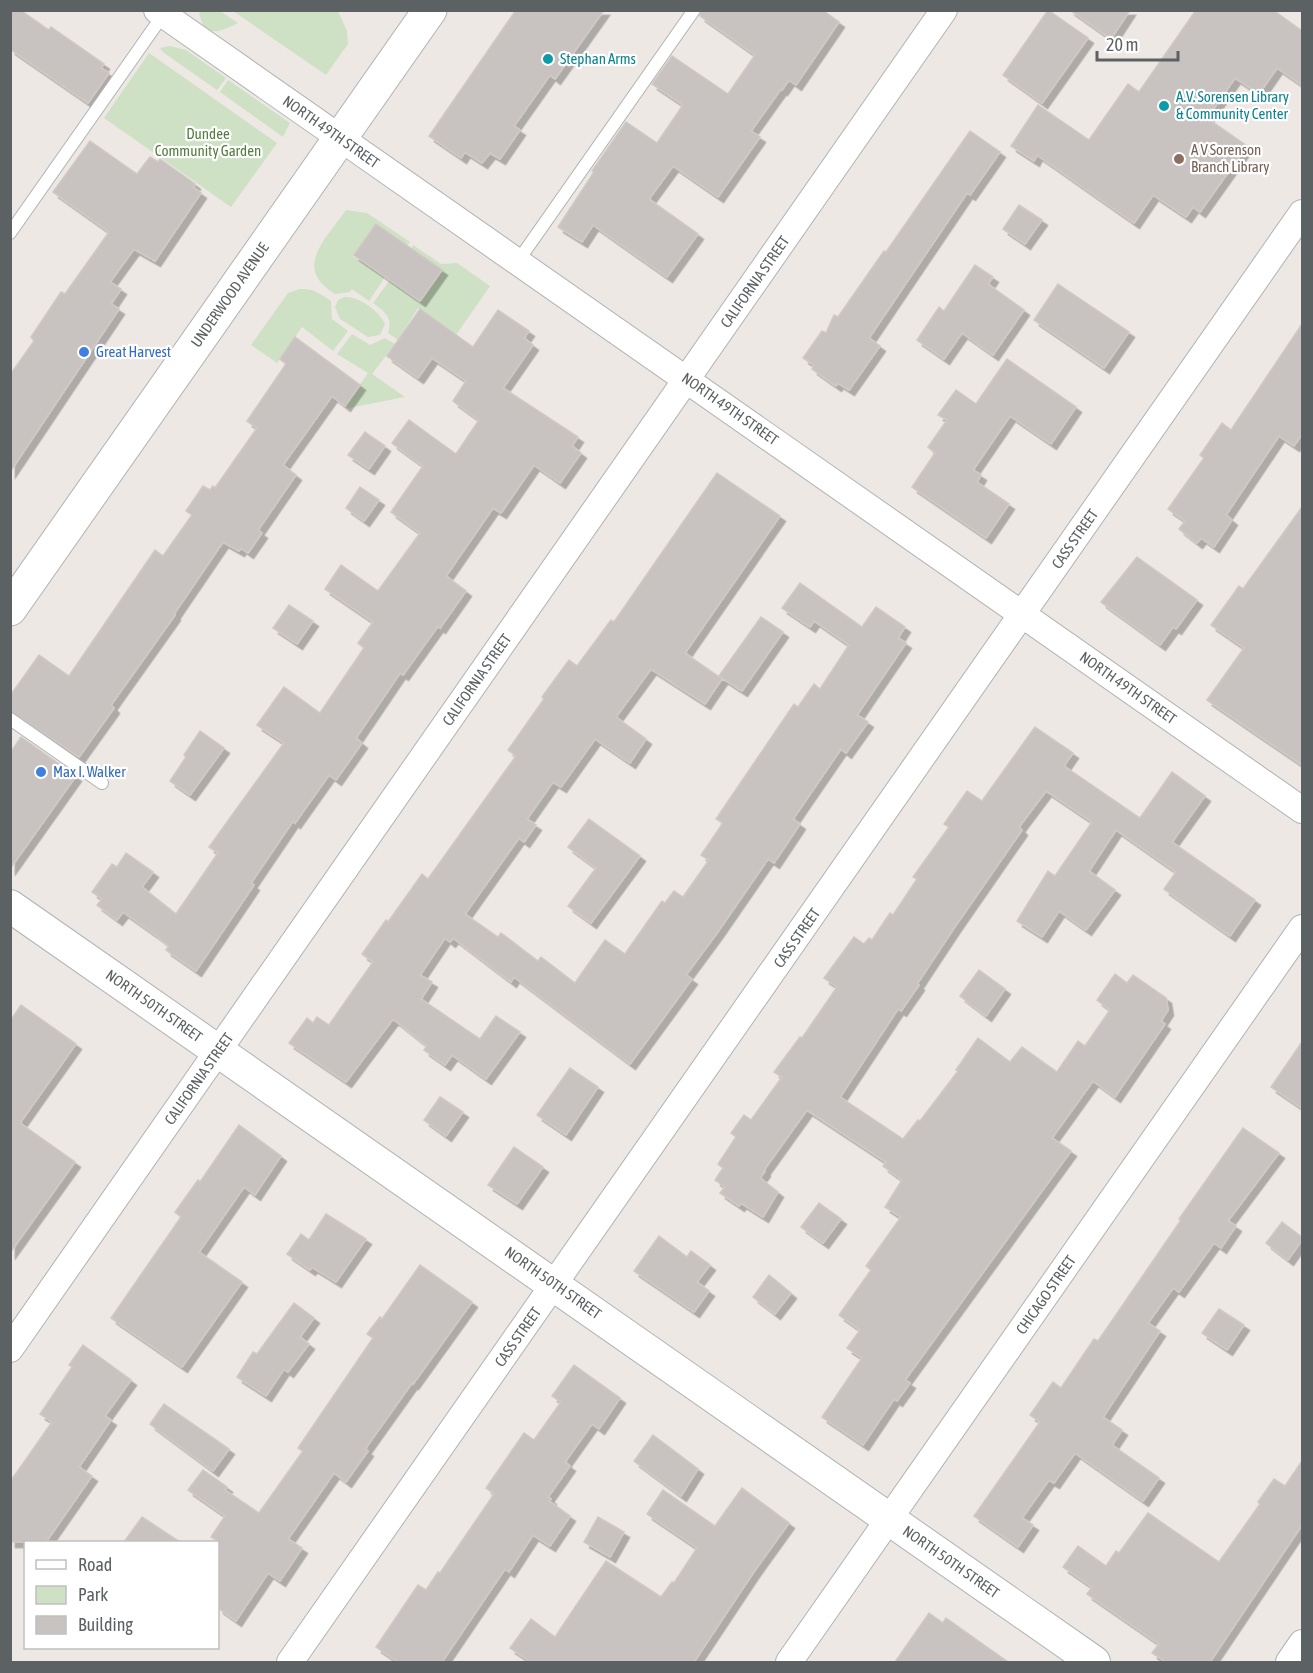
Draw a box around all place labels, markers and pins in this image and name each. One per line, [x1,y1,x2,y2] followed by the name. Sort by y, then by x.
[560,50,636,67] place label: Stephan Arms
[541,52,555,66] marker: Stephan Arms
[1176,88,1289,122] place label: A.V. Sorensen Library & Community Center
[1157,99,1171,113] marker: A.V. Sorensen Library & Community Center
[1191,141,1269,175] place label: A V Sorenson Branch Library
[1172,152,1186,166] marker: A V Sorenson Branch Library
[96,343,171,360] place label: Great Harvest
[77,345,91,359] marker: Great Harvest
[53,763,126,780] place label: Max I. Walker
[34,765,48,779] marker: Max I. Walker

